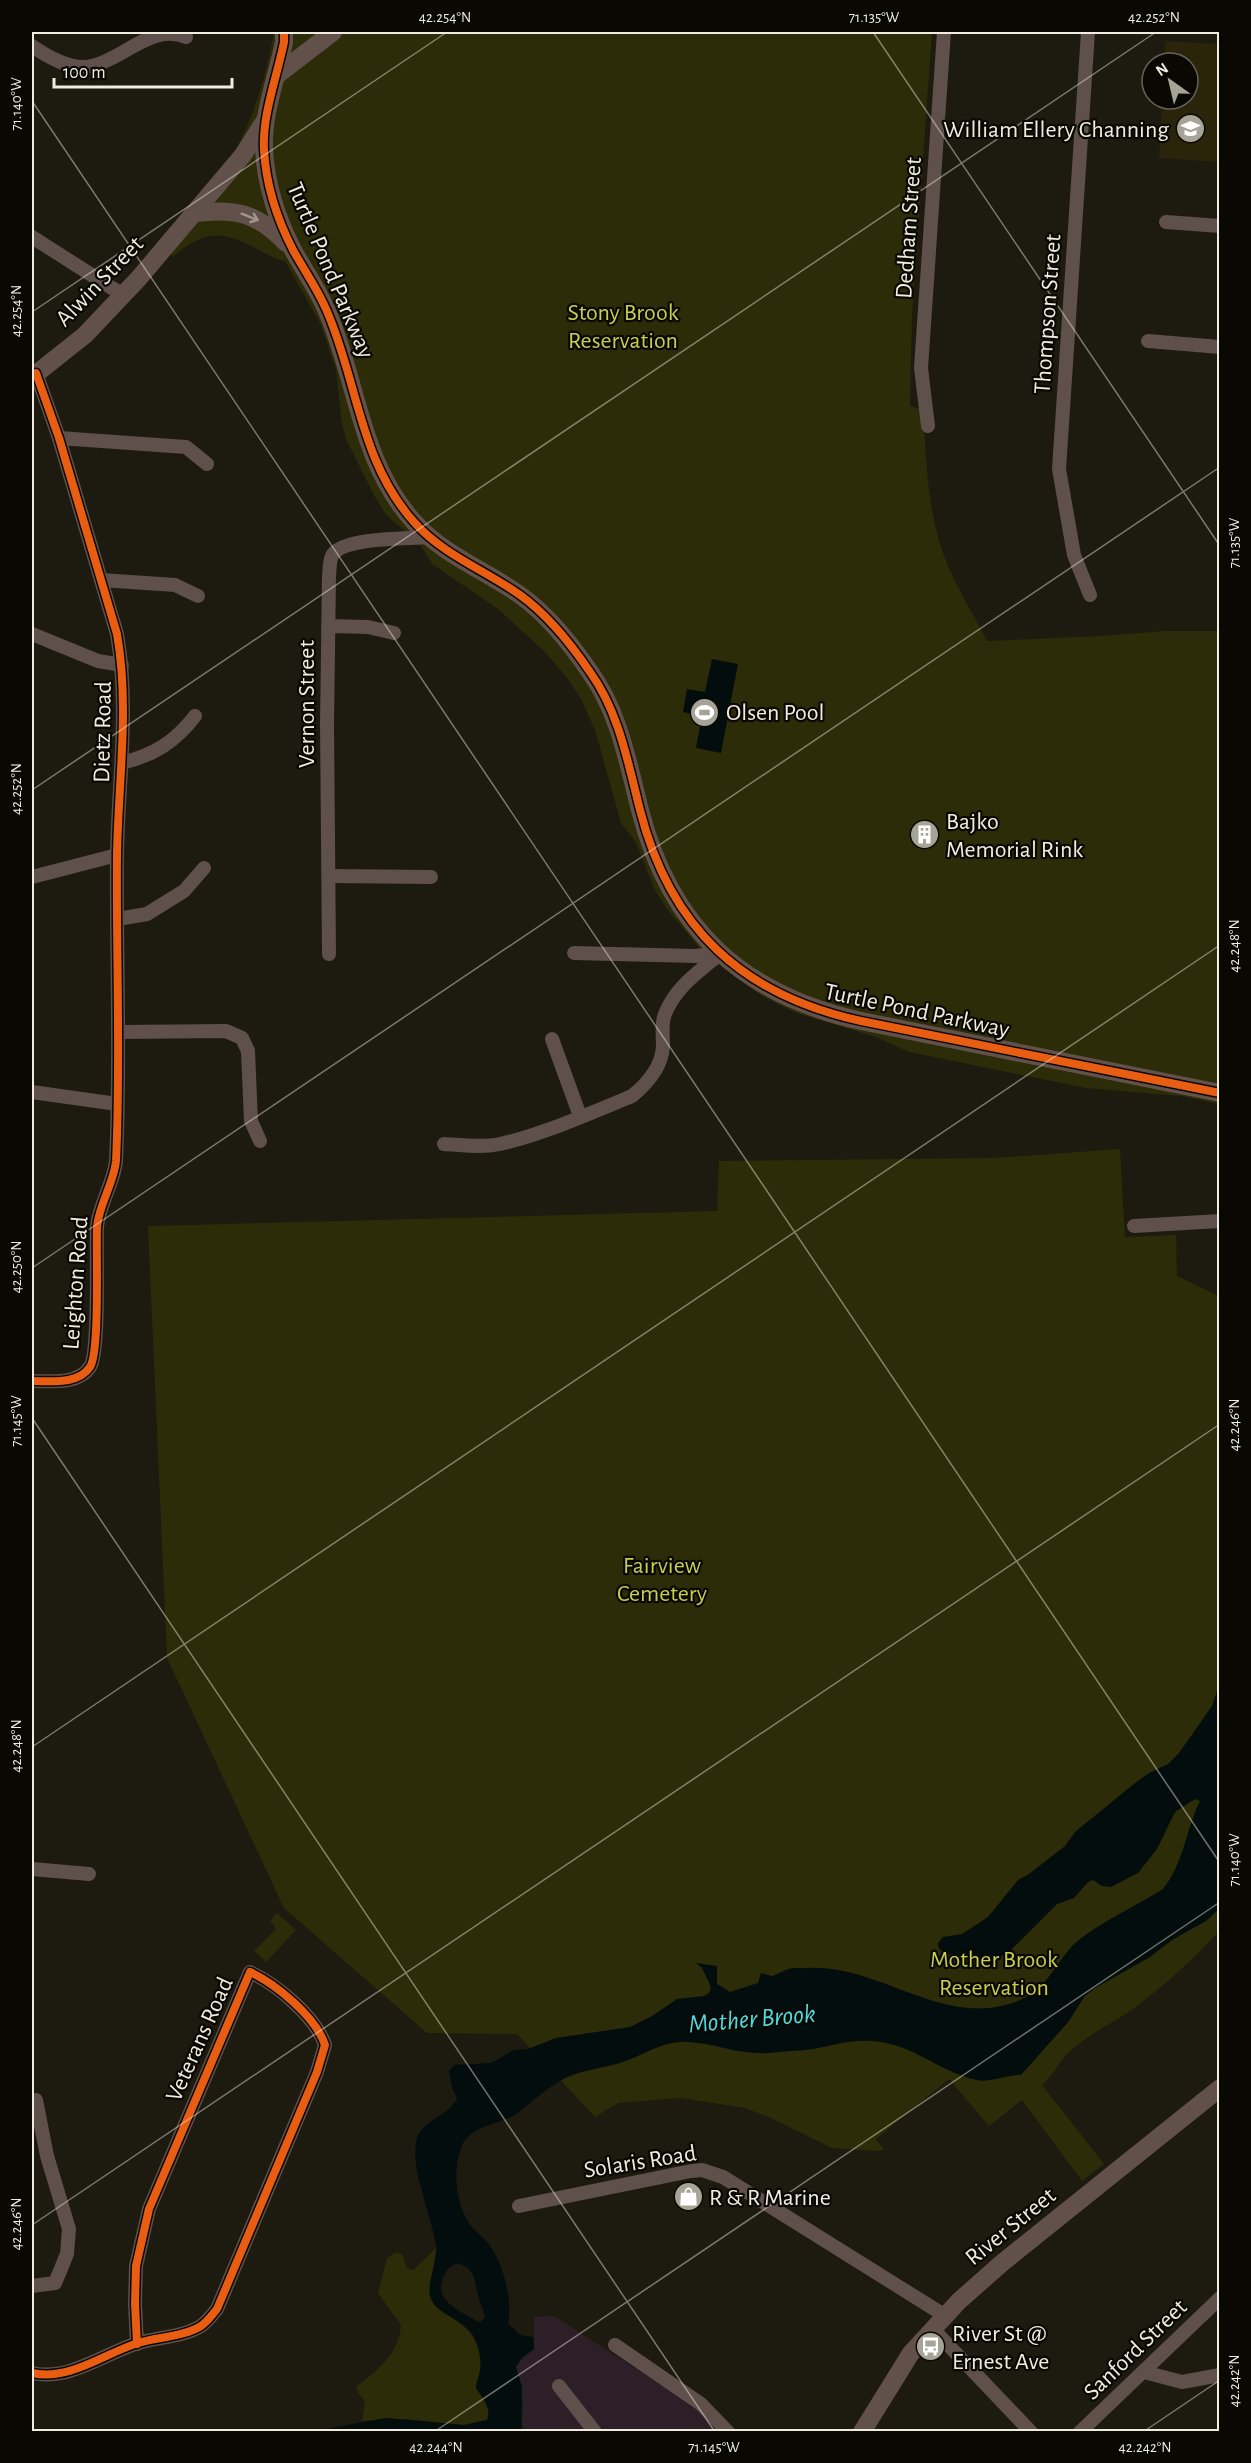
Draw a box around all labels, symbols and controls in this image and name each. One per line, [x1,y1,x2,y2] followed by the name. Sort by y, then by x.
[419,10,471,25] text: 42.254°N
[849,10,900,25] text: 71.135°W
[1128,10,1180,25] text: 42.252°N
[54,51,232,89] scale bar
[1140,51,1200,111] north arrow
[1153,60,1171,79] text: N
[63,64,106,82] text: 100 m
[9,77,24,131] text: 71.140°W
[1174,113,1206,145] school or university icon: William Ellery Channing
[943,118,1169,142] place label: William Ellery Channing
[892,156,926,300] street label: Dedham Street
[282,179,378,362] street label: Turtle Pond Parkway
[240,212,258,223] one-way arrow
[51,232,148,331] street label: Alwin Street
[1030,233,1066,395] street label: Thompson Street
[9,285,24,337] text: 42.254°N
[567,301,679,353] park label: Stony Brook Reservation
[1227,517,1242,568] text: 71.135°W
[295,640,319,768] street label: Vernon Street
[90,681,116,783] street label: Dietz Road
[689,696,721,728] sports icon: Olsen Pool
[726,701,824,725] place label: Olsen Pool
[9,763,24,815] text: 42.252°N
[946,810,1083,862] place label: Bajko Memorial Rink
[909,819,941,851] building icon: Bajko Memorial Rink
[1227,919,1242,973] text: 42.248°N
[822,980,1011,1042] street label: Turtle Pond Parkway
[59,1216,93,1351] street label: Leighton Road
[9,1240,24,1294] text: 42.250°N
[9,1395,24,1447] text: 71.145°W
[1227,1398,1242,1452] text: 42.246°N
[617,1554,707,1606] park label: Fairview Cemetery
[9,1719,24,1773] text: 42.248°N
[1227,1833,1242,1887] text: 71.140°W
[930,1948,1058,2000] park label: Mother Brook Reservation
[162,1974,238,2105] street label: Veterans Road
[687,2000,817,2038] water label: Mother Brook
[582,2141,698,2183] street label: Solaris Road
[672,2181,704,2213] shop icon: R & R Marine
[961,2183,1060,2270] street label: River Street
[709,2186,831,2210] place label: R & R Marine
[9,2197,24,2251] text: 42.246°N
[1080,2295,1192,2404] street label: Sanford Street
[952,2322,1049,2374] place label: River St @ Ernest Ave
[915,2331,947,2363] bus stop icon: River St @ Ernest Ave
[1227,2355,1242,2407] text: 42.242°N
[409,2440,463,2455] text: 42.244°N
[688,2440,740,2455] text: 71.145°W
[1119,2440,1171,2455] text: 42.242°N

